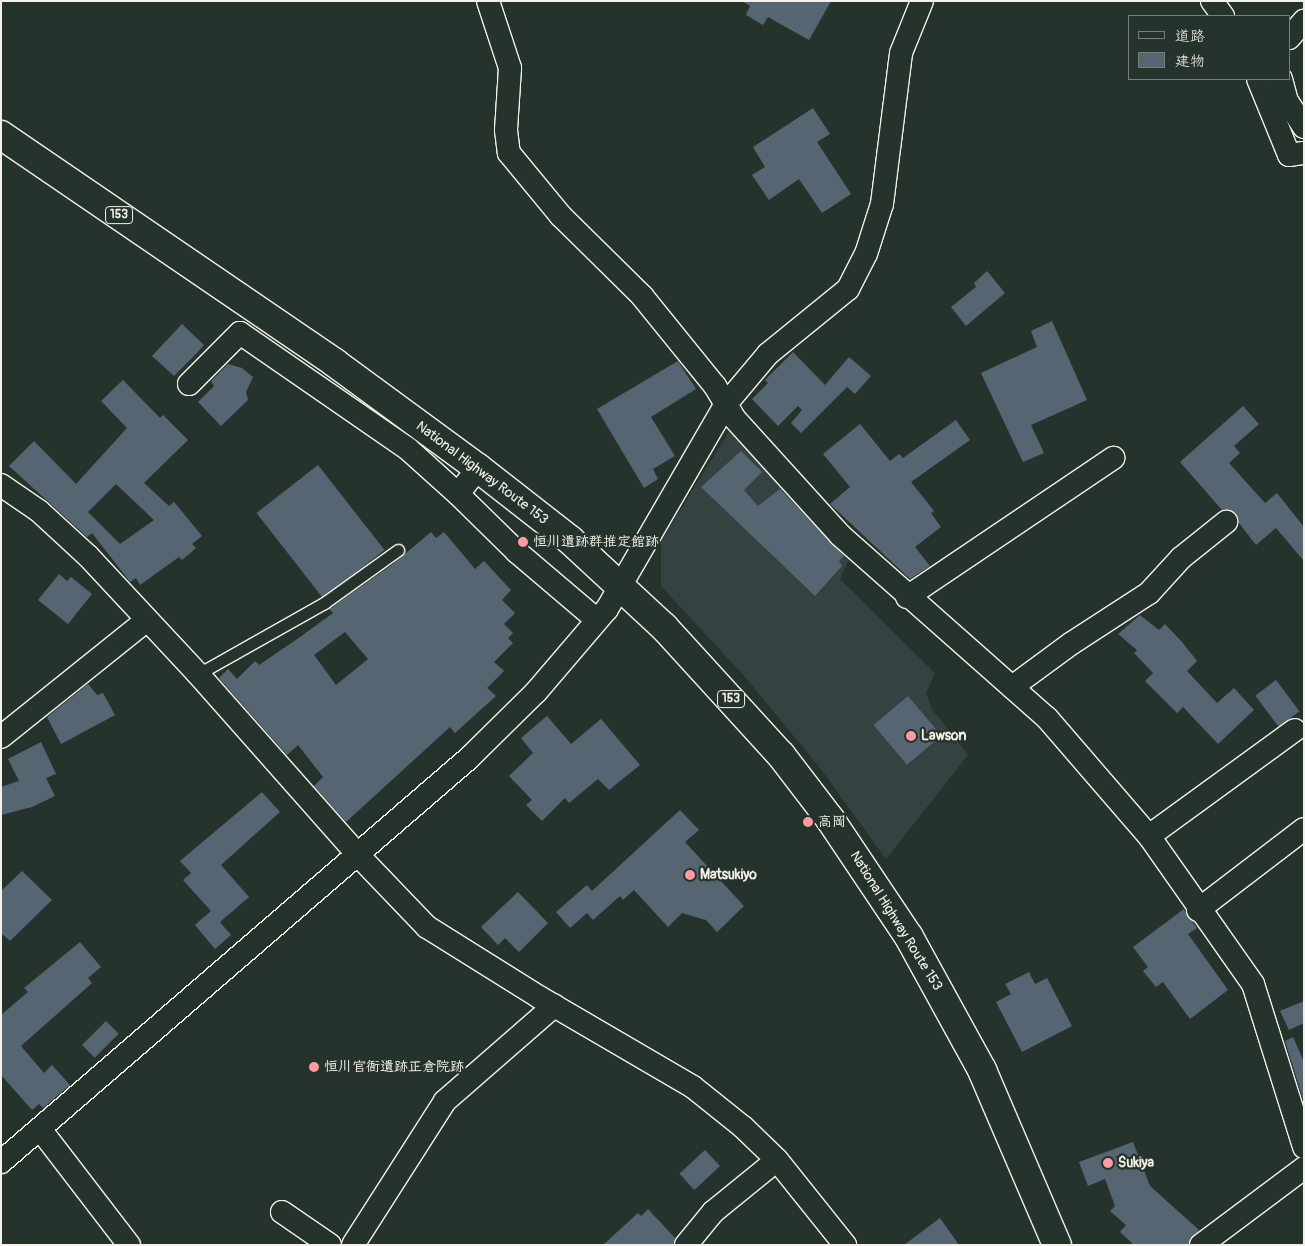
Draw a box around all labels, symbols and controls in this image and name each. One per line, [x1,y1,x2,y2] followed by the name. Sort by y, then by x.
[1128,15,1290,80] legend
[1175,27,1205,46] text: 道路
[1175,52,1205,71] text: 建物
[104,206,134,224] road number: 153
[413,418,551,528] street label: National Highway Route 153
[533,534,659,550] place label: 恒川遺跡群推定館跡
[517,536,529,548] marker: 恒川遺跡群推定館跡
[716,690,746,709] road number: 153
[921,728,966,744] place label: Lawson
[905,730,917,742] marker: Lawson
[818,814,846,830] place label: 高岡
[802,816,814,828] marker: 高岡
[846,848,946,994] street label: National Highway Route 153
[700,867,757,883] place label: Matsukiyo
[684,869,696,881] marker: Matsukiyo
[324,1059,464,1075] place label: 恒川官衙遺跡正倉院跡
[308,1061,320,1073] marker: 恒川官衙遺跡正倉院跡
[1118,1155,1154,1171] place label: Sukiya
[1102,1157,1114,1169] marker: Sukiya

